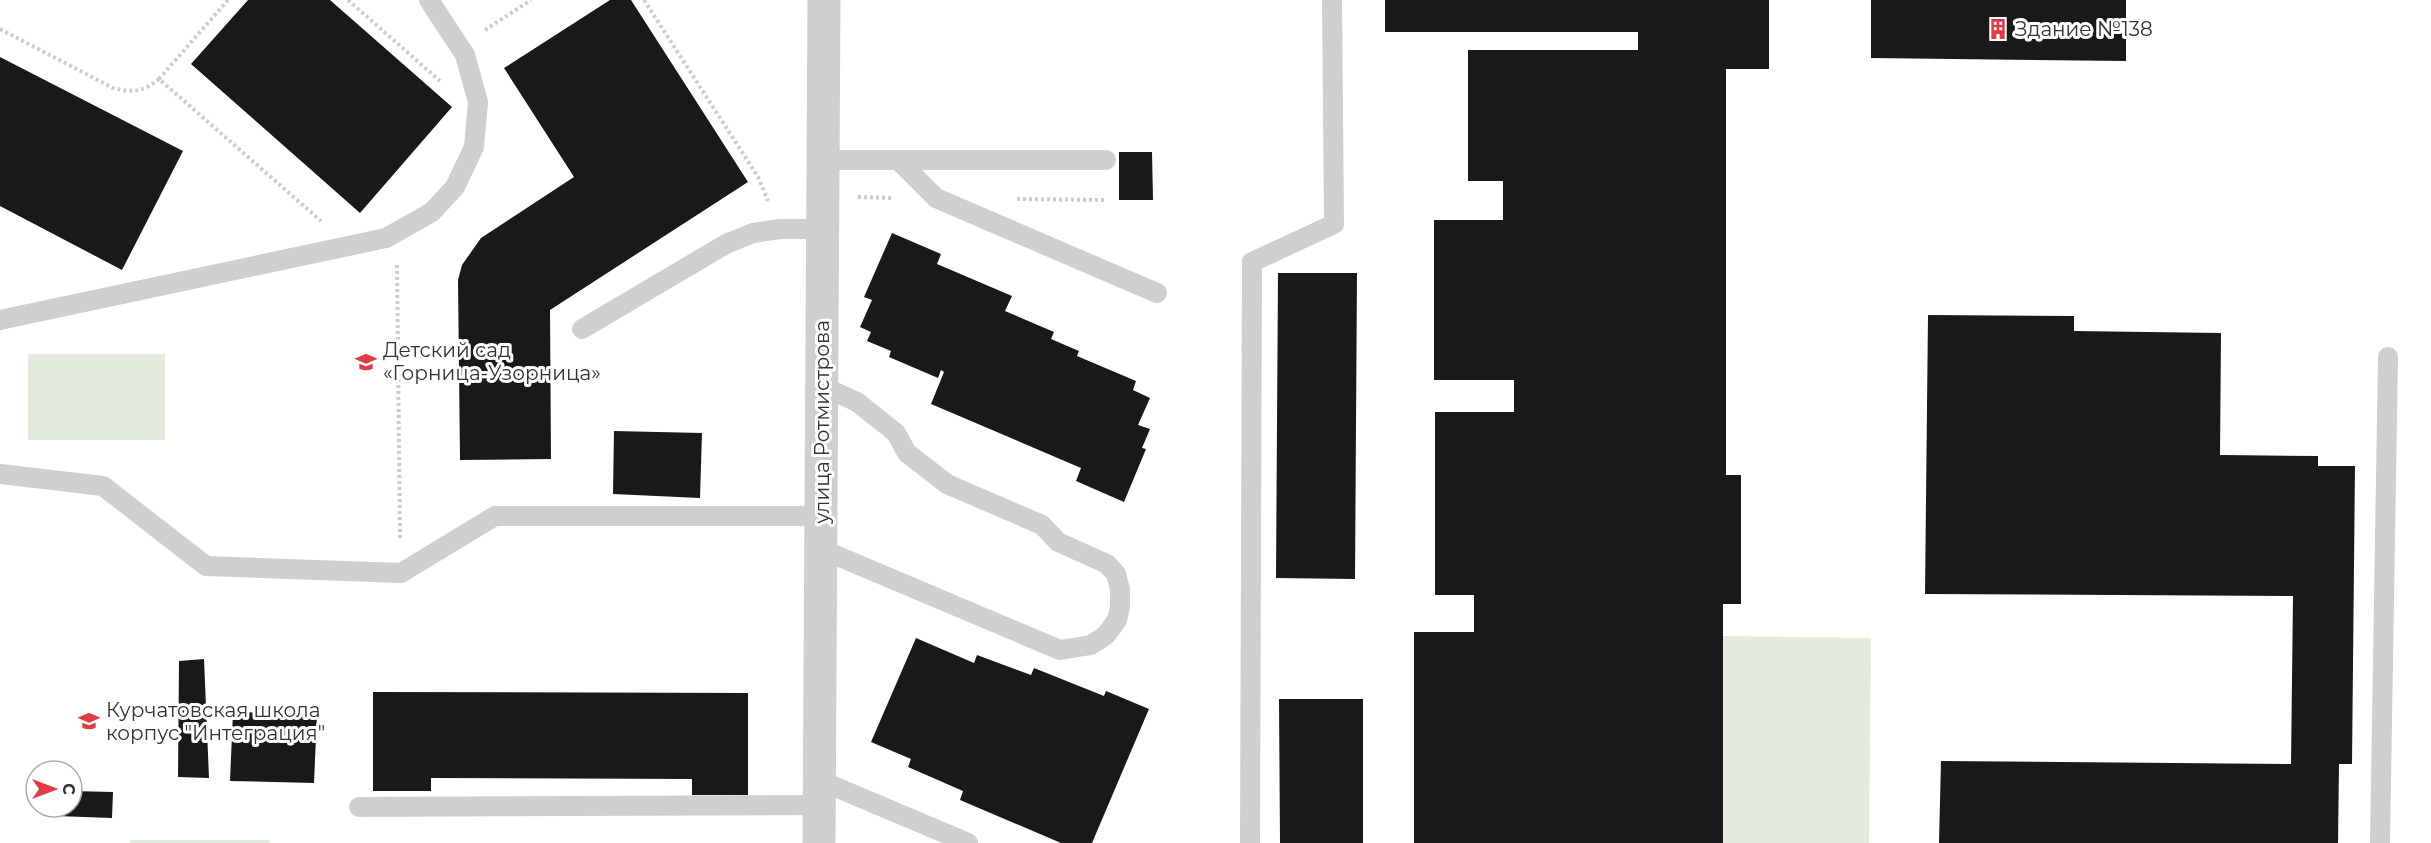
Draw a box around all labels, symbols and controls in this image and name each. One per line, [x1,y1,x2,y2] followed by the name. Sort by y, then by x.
[1986,17,2010,41] building icon: Здание №138
[2015,17,2153,41] place label: Здание №138
[810,320,834,525] street label: улица Ротмистрова
[383,338,601,385] place label: Детский сад «Горница-Узорница»
[354,350,378,374] school or university icon: Детский сад «Горница-Узорница»
[106,698,325,745] place label: Курчатовская школа корпус "Интеграция"
[77,709,101,733] school or university icon: Курчатовская школа корпус "Интеграция"
[24,759,84,819] north arrow
[59,783,78,795] text: С

